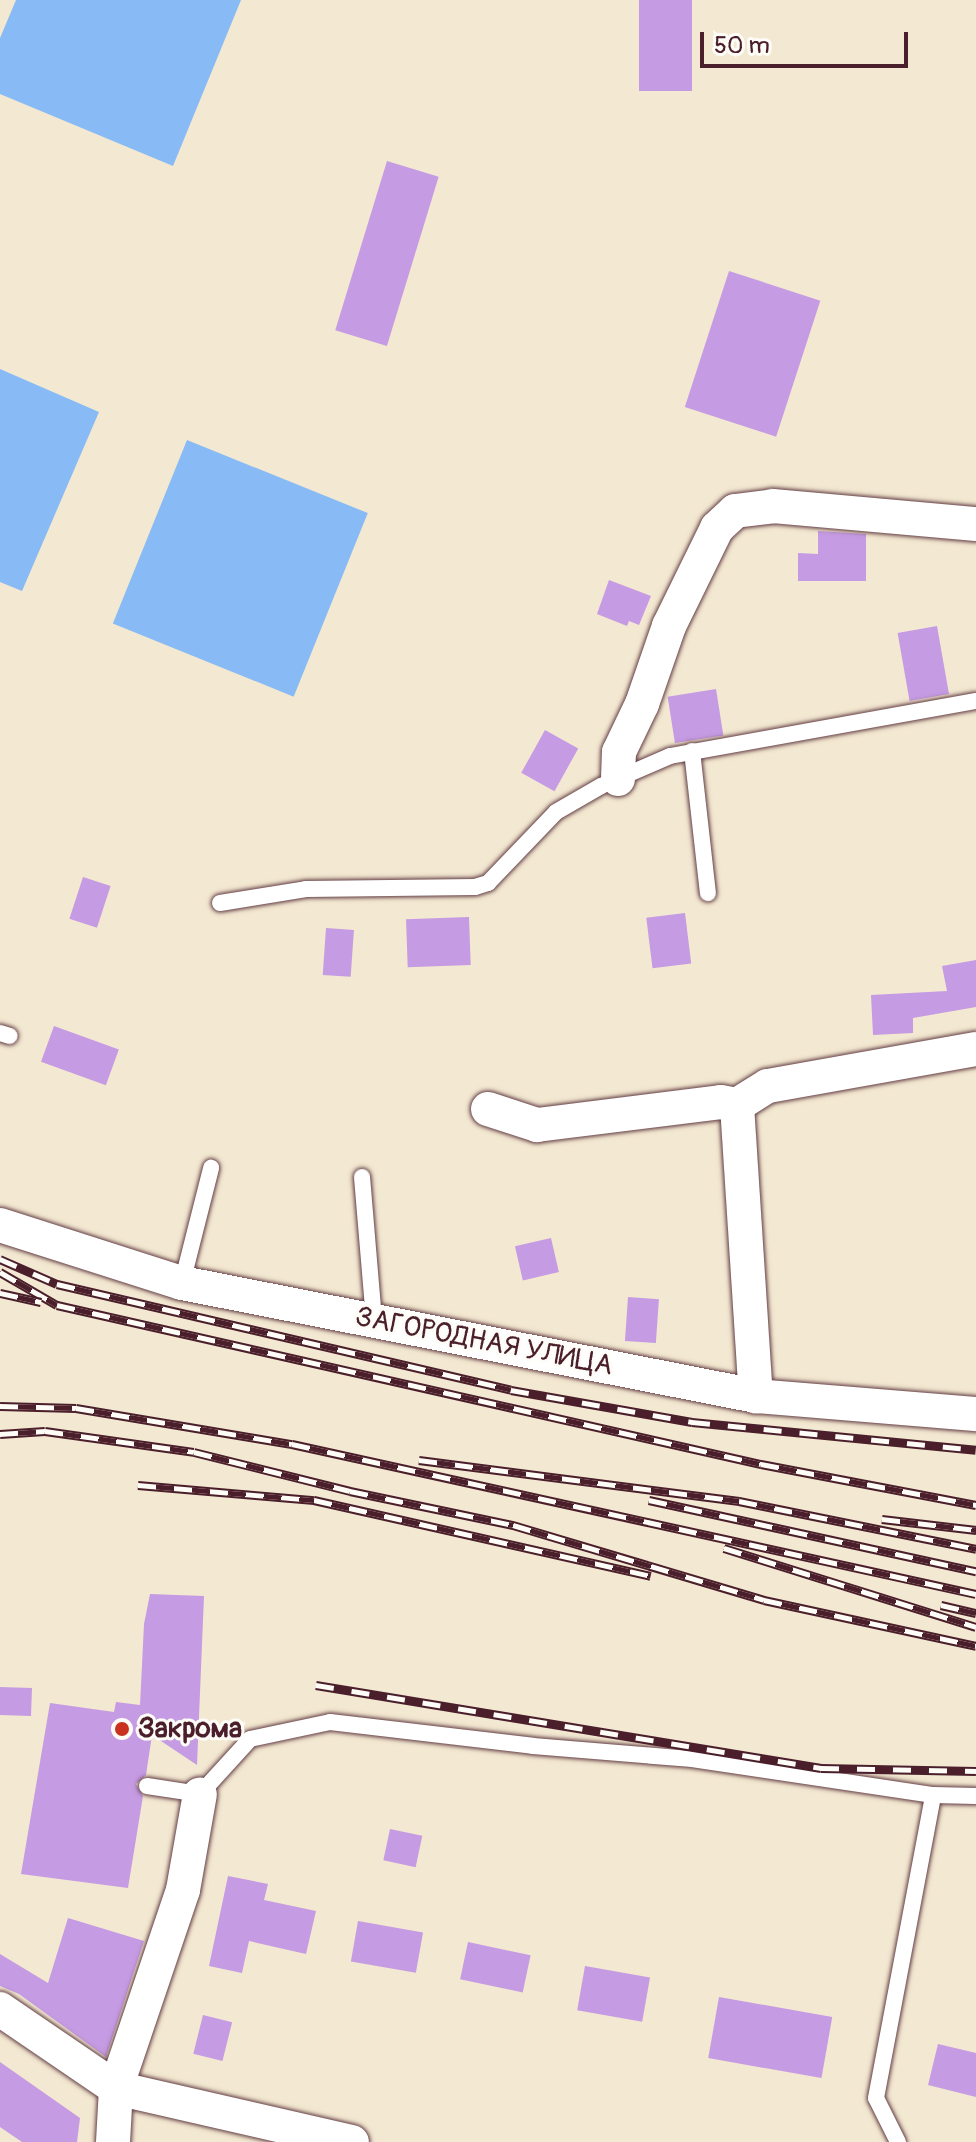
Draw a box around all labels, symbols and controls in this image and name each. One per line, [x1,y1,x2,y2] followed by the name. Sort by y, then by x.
[704,16,912,66] scale bar
[714,31,770,60] text: 50 m
[353,1301,615,1383] street label: ЗАГОРОДНАЯ УЛИЦА
[138,1712,242,1746] place label: Закрома
[113,1720,131,1738] marker: Закрома

